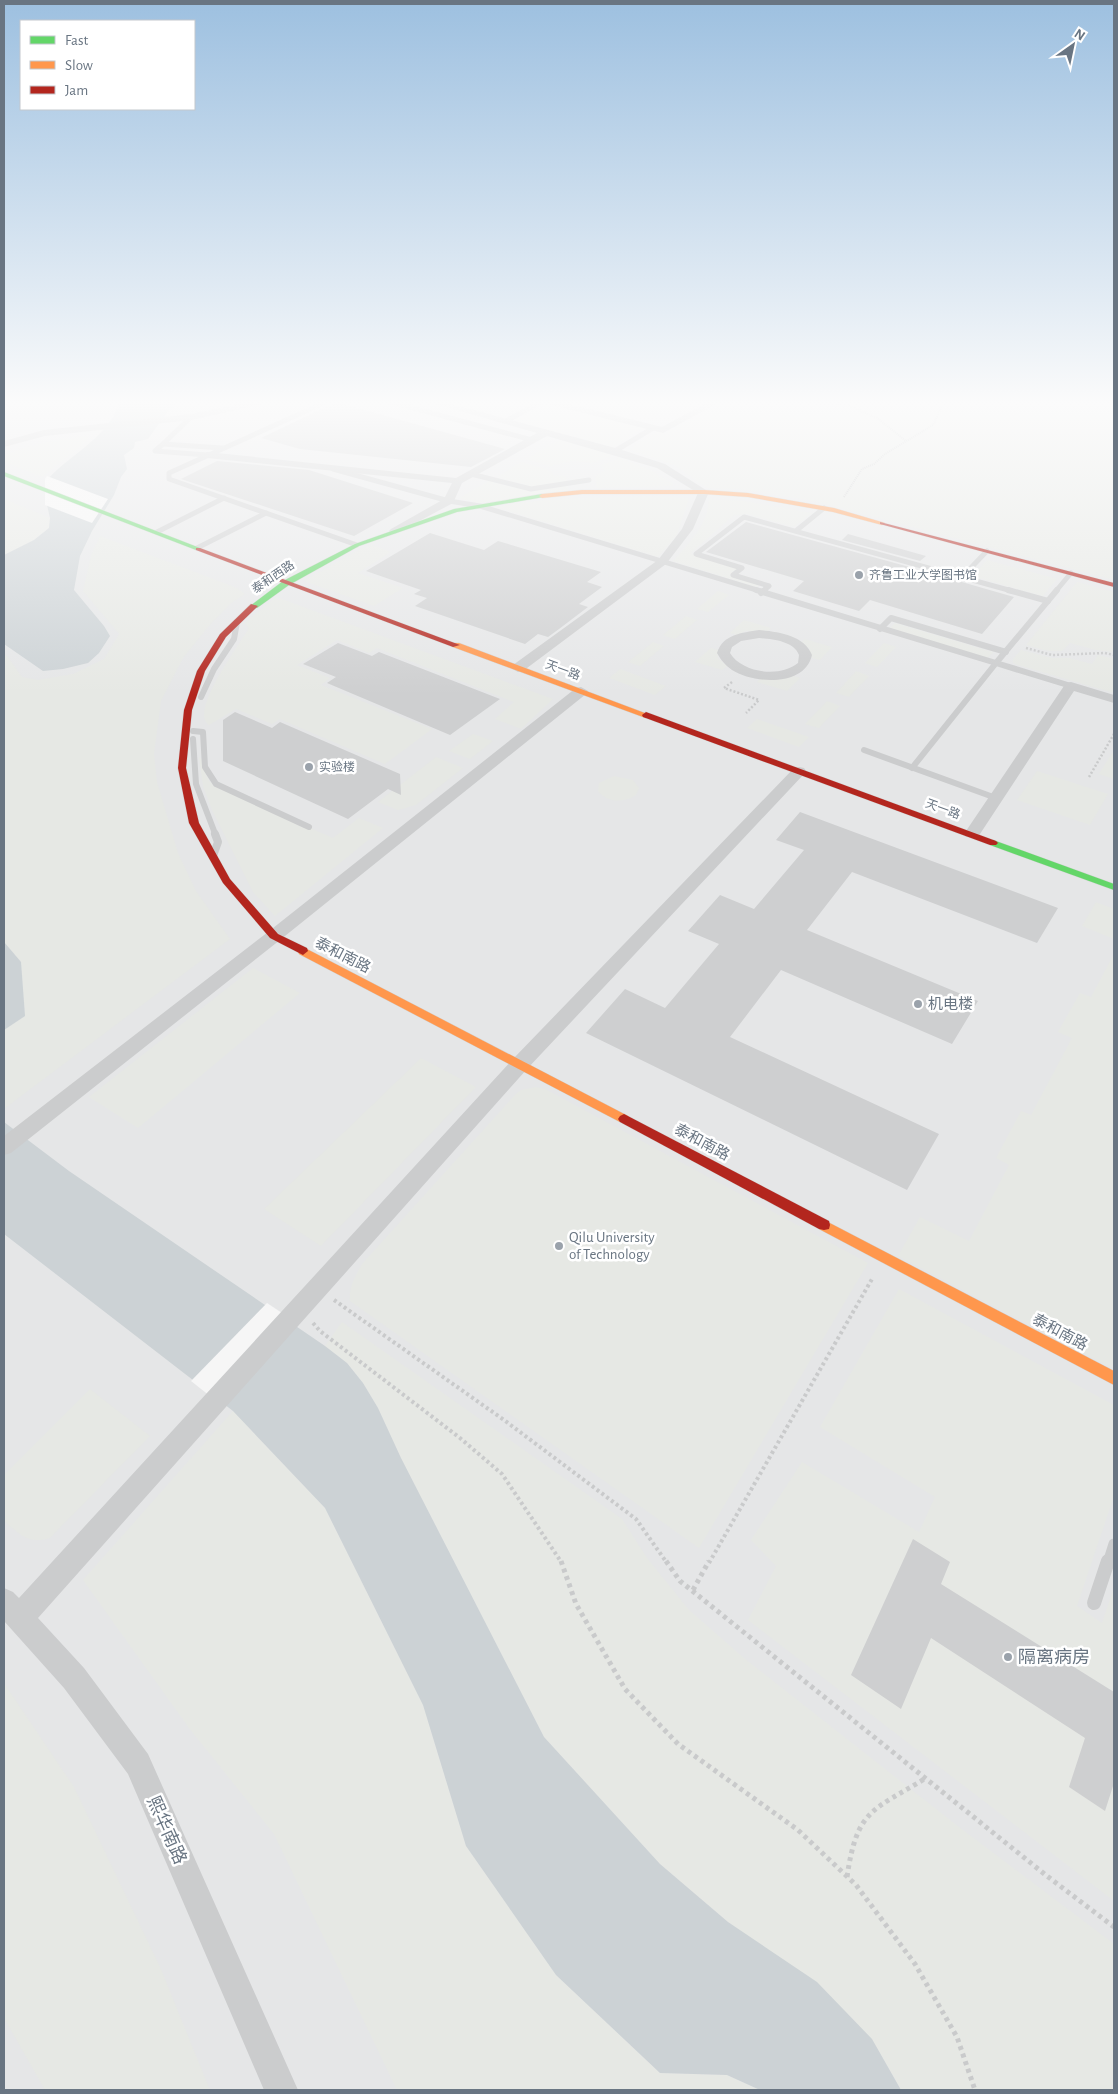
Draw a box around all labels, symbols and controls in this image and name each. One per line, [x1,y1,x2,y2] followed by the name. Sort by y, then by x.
[20,20,195,110] legend
[1048,20,1098,70] north arrow
[1072,26,1087,43] text: N
[65,33,89,48] text: Fast
[65,58,93,73] text: Slow
[65,83,88,98] text: Jam
[249,558,296,595] street label: 泰和西路
[869,568,977,581] place label: 齐鲁工业大学图书馆
[853,569,865,581] marker: 齐鲁工业大学图书馆
[544,657,582,682] street label: 天一路
[319,760,355,773] place label: 实验楼
[303,761,315,773] marker: 实验楼
[924,796,962,821] street label: 天一路
[313,934,373,976] street label: 泰和南路
[928,996,973,1012] place label: 机电楼
[912,998,924,1010] marker: 机电楼
[672,1121,732,1163] street label: 泰和南路
[569,1230,655,1262] place label: Qilu University of Technology
[553,1240,565,1252] marker: Qilu University of Technology
[1030,1311,1090,1353] street label: 泰和南路
[1018,1647,1090,1667] place label: 隔离病房
[1002,1651,1014,1663] marker: 隔离病房
[143,1793,191,1867] street label: 熙华南路

